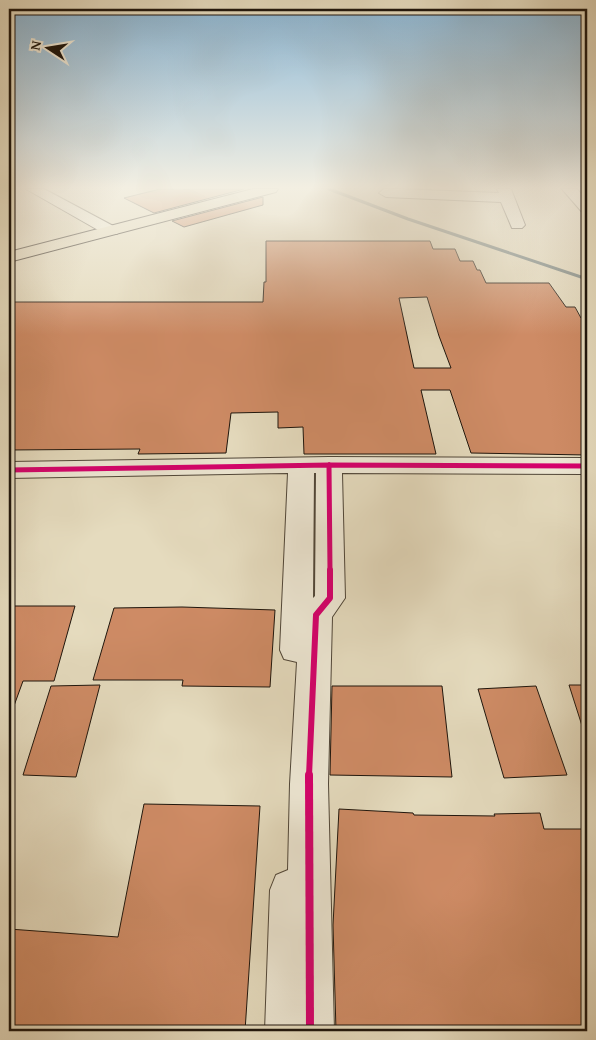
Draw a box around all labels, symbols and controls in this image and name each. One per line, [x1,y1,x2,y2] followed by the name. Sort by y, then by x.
[22,22,72,72] north arrow
[25,38,46,52] text: N

